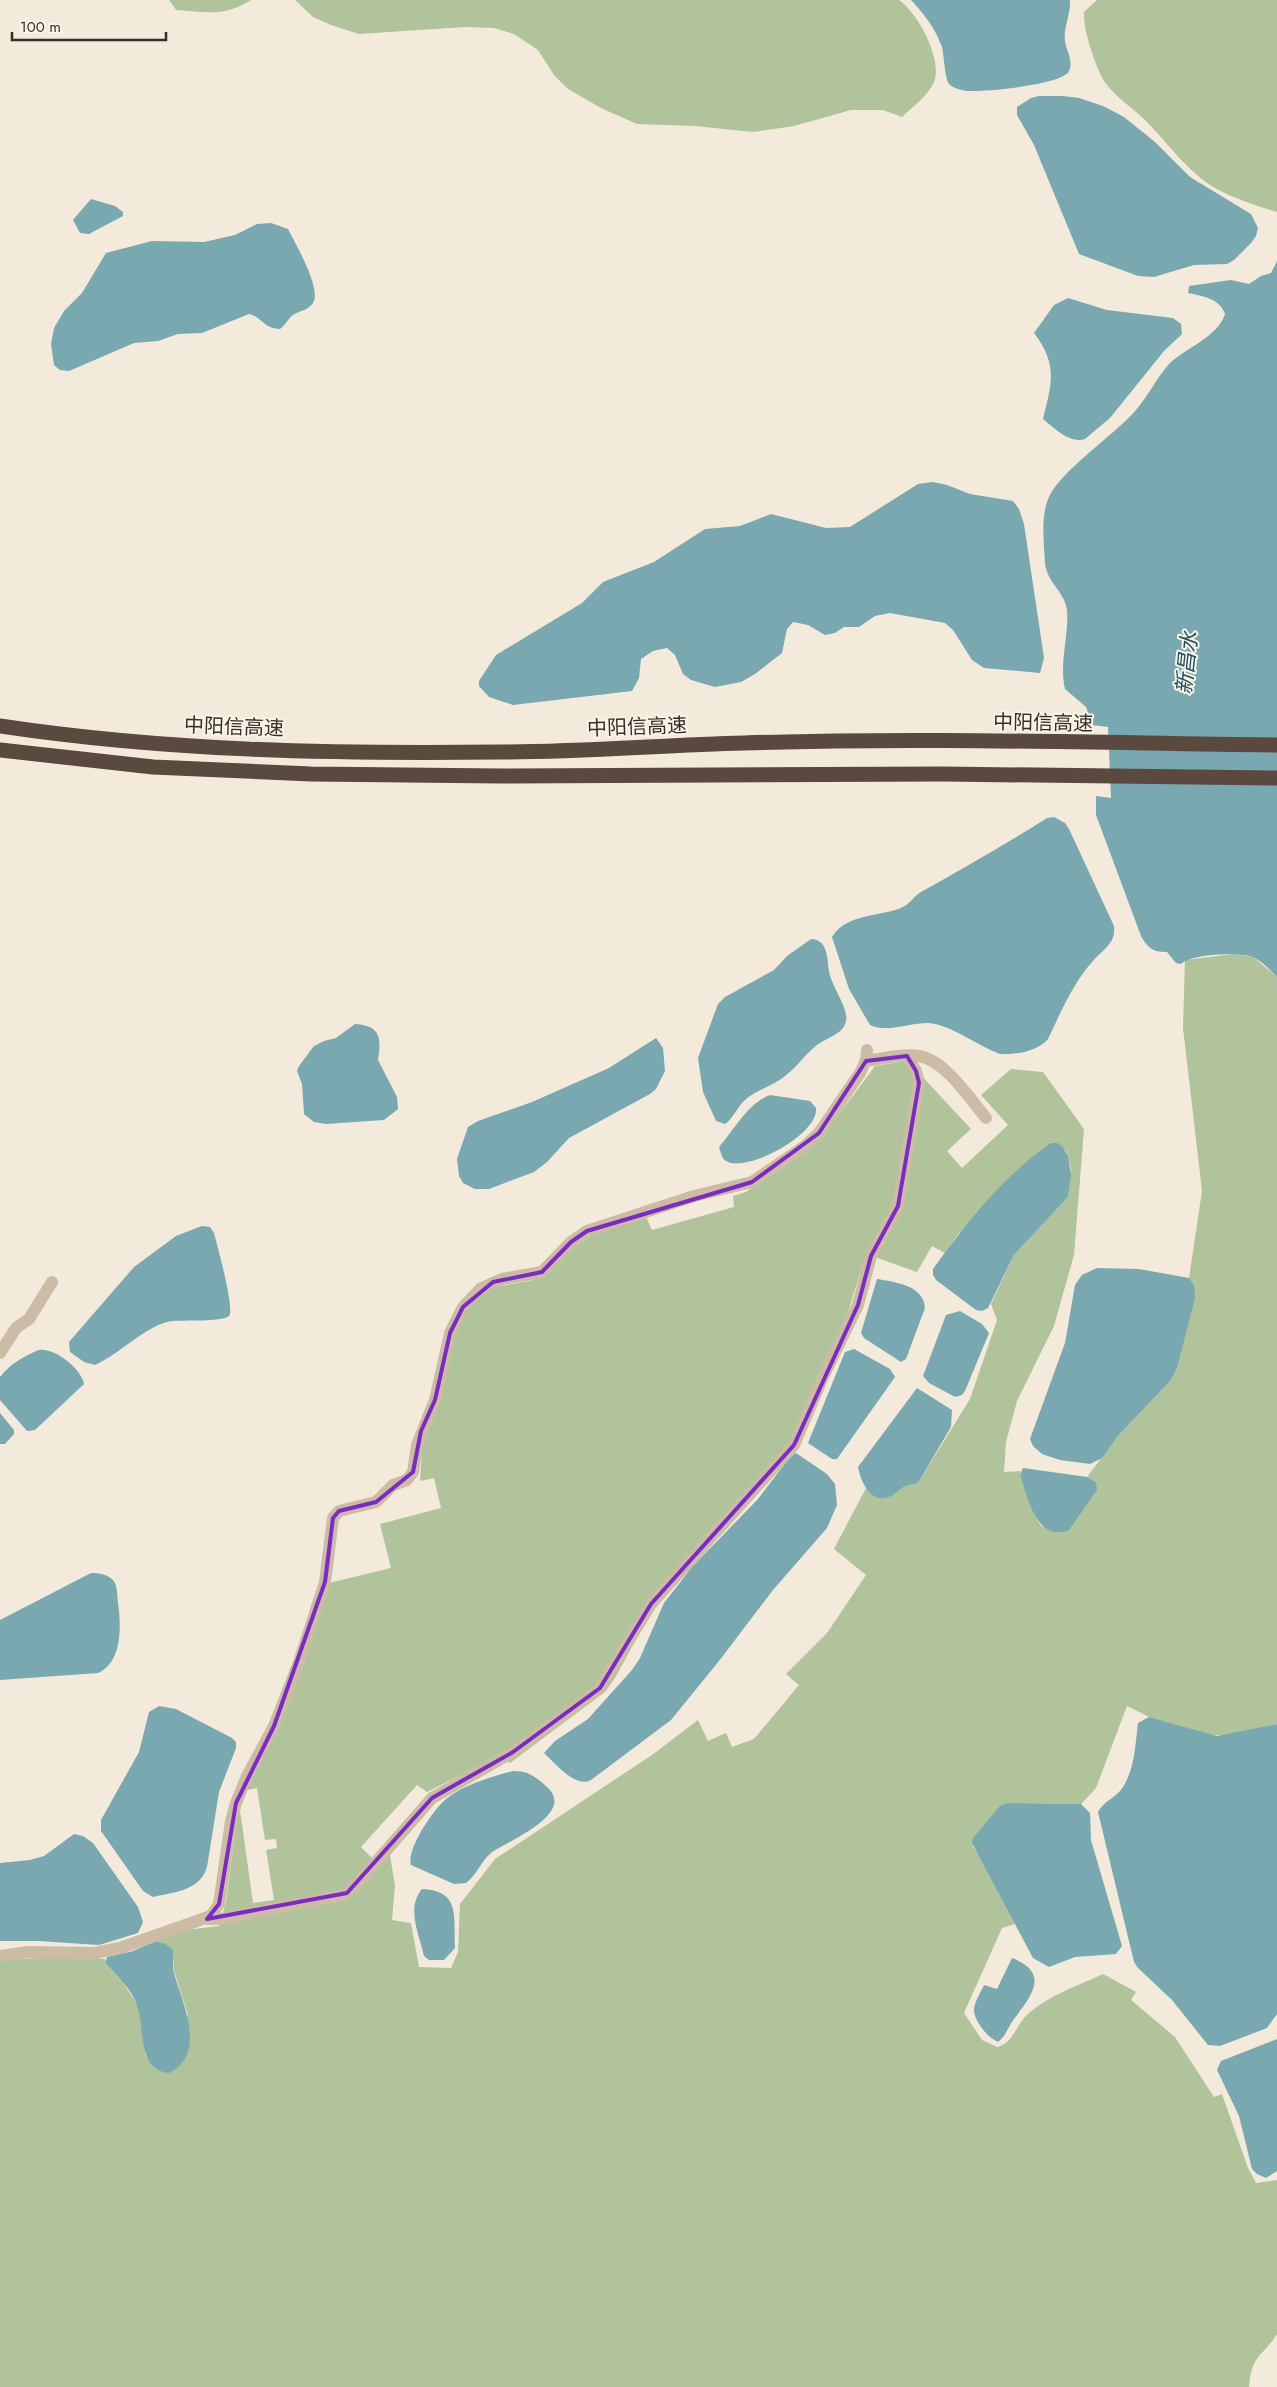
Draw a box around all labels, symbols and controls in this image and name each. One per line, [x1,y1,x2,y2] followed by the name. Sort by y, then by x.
[12,10,166,42] scale bar
[20,16,61,38] text: 100 m
[1169,629,1205,696] water label: 新昌水
[993,708,1093,738] street label: 中阳信高速
[184,711,284,743] street label: 中阳信高速
[587,711,687,743] street label: 中阳信高速

